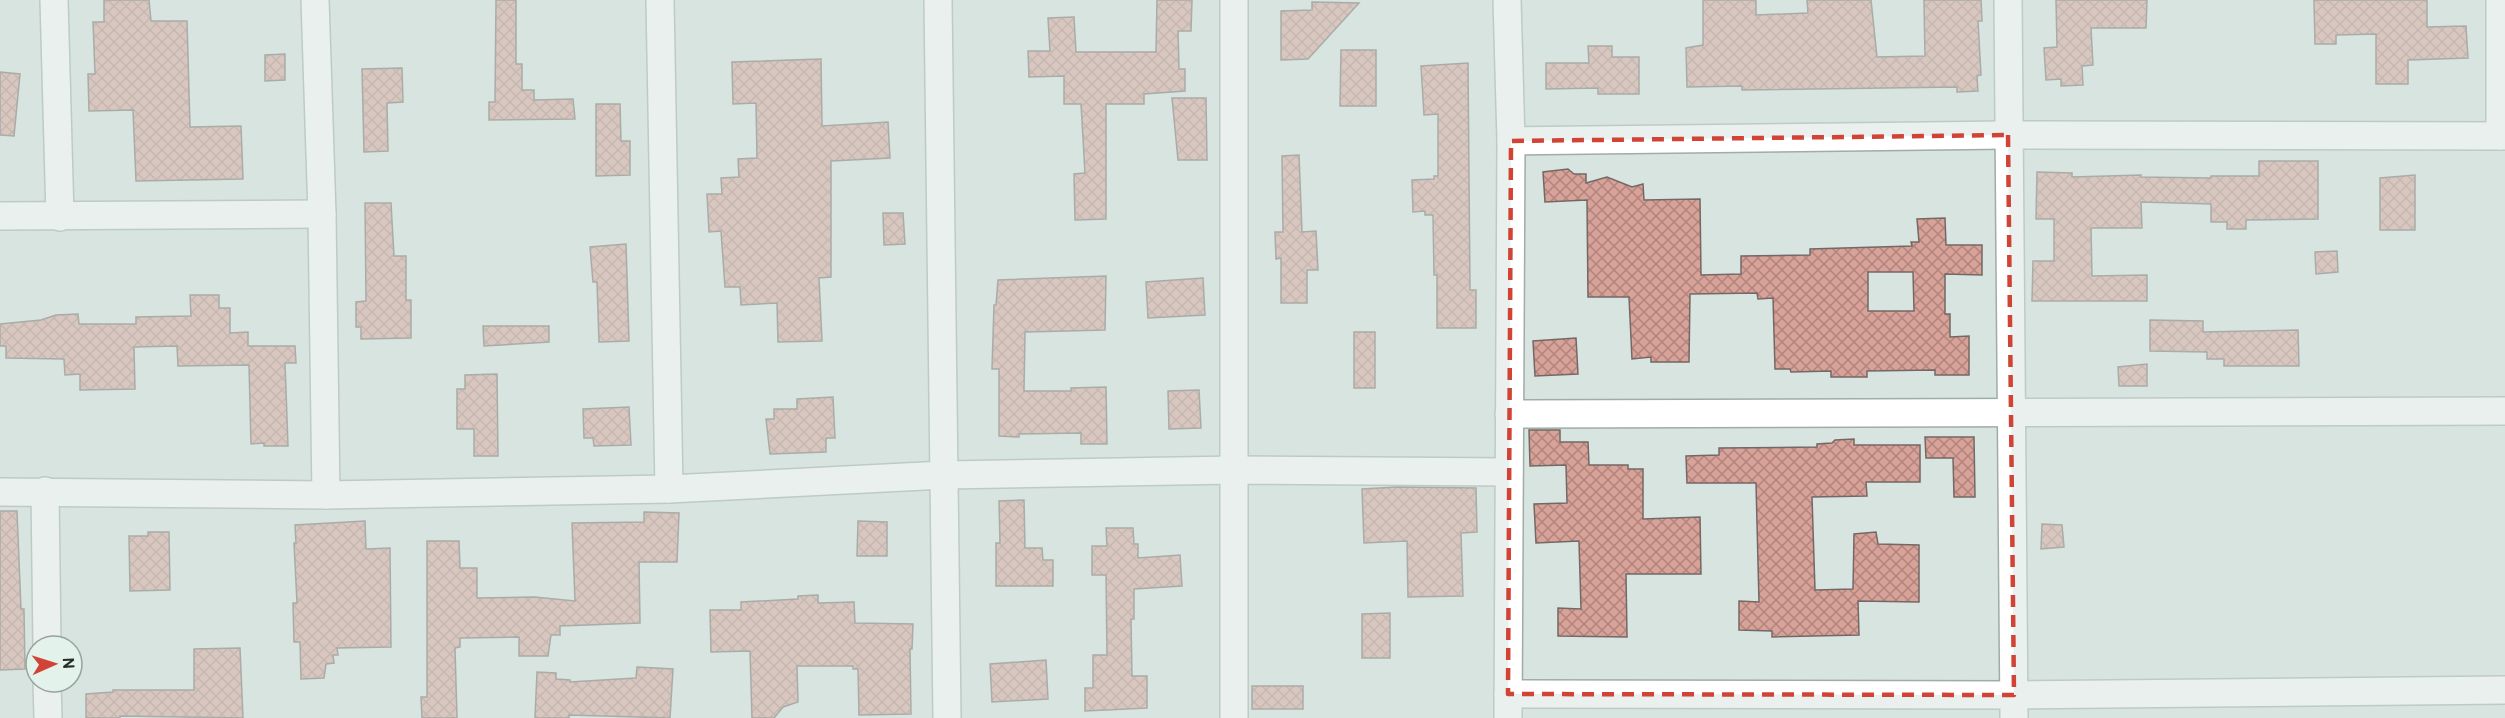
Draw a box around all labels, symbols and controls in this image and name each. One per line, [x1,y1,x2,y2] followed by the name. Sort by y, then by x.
[24,634,84,694] north arrow
[57,657,77,670] text: N

